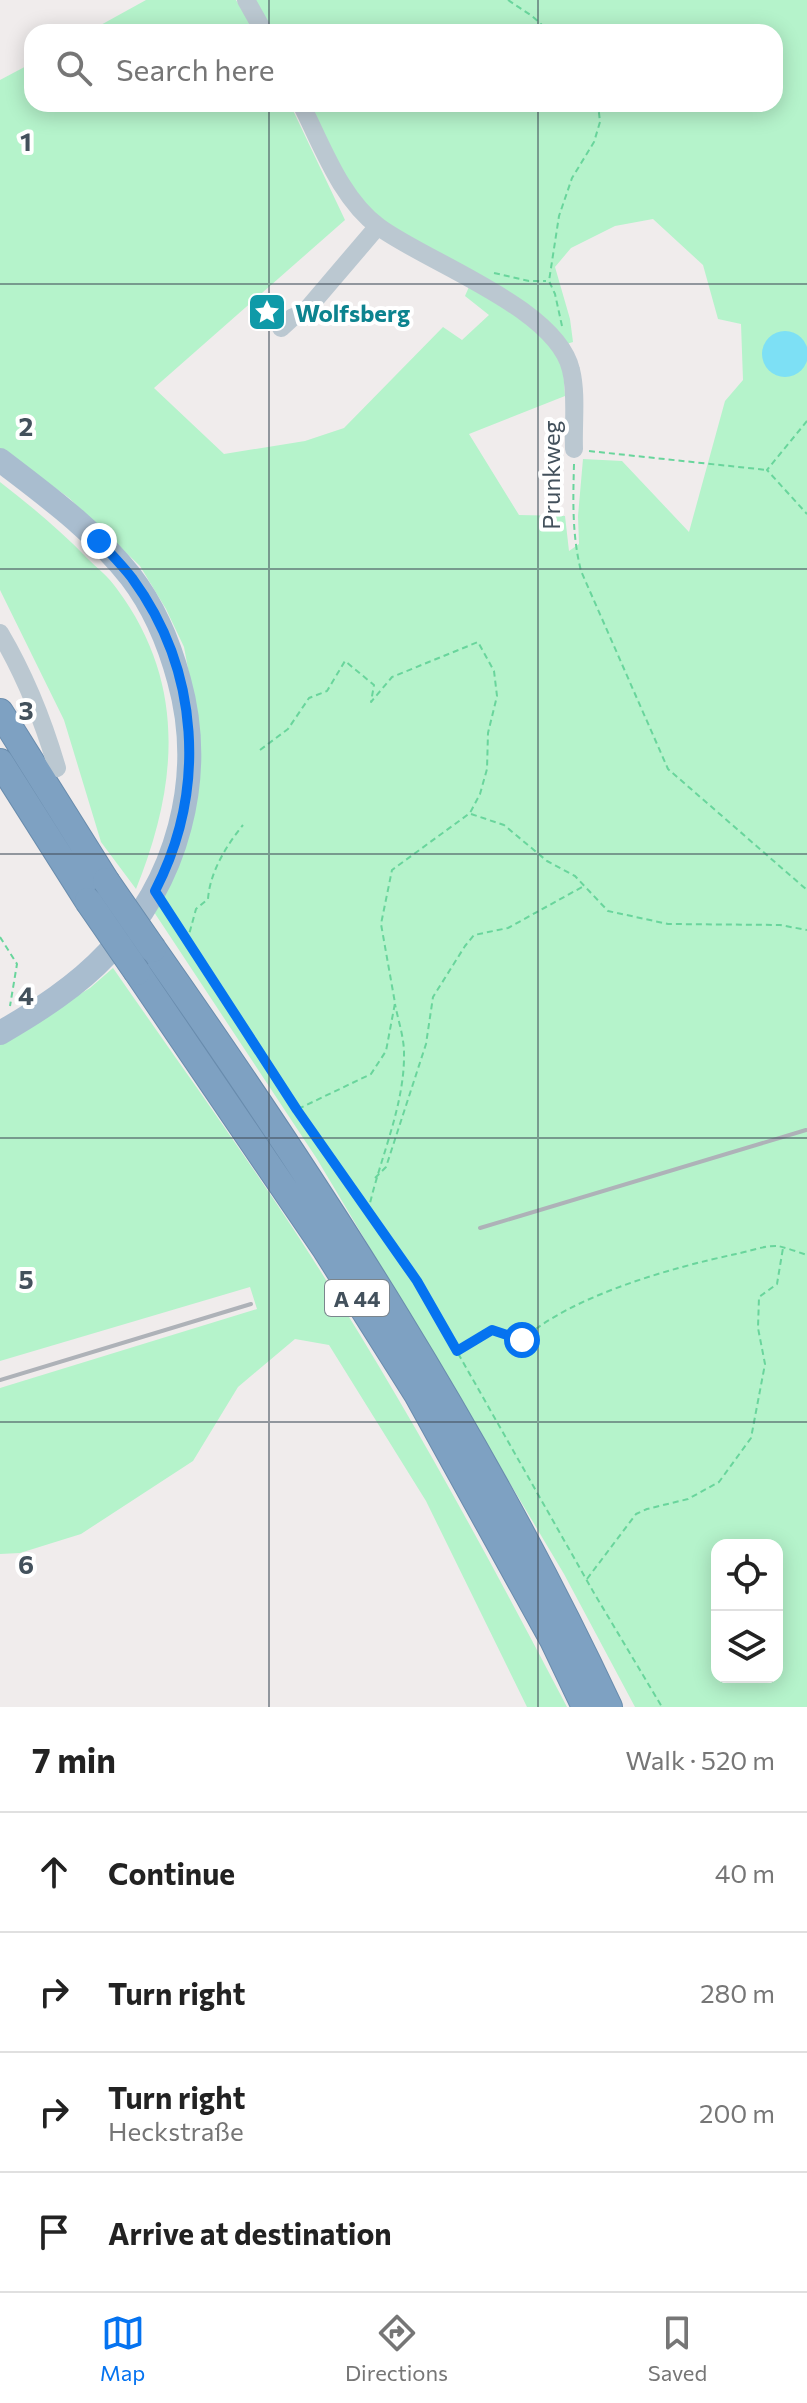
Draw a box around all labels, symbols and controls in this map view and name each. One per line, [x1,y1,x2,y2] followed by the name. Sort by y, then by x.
[24,24,783,112] search box
[52,46,96,90] icon: search
[116,50,275,87] text: Search here
[20,125,32,156] text: 1
[246,291,288,333] place icon: Wolfsberg
[295,298,410,327] place label: Wolfsberg
[19,410,33,441] text: 2
[536,420,565,530] street label: Prunkweg
[81,523,117,559] route end
[18,694,34,725] text: 3
[18,979,34,1010] text: 4
[18,1263,34,1294] text: 5
[325,1280,389,1316] road number: A 44
[504,1322,540,1358] route start
[711,1539,783,1683] map controls
[711,1539,783,1611] button: locate
[18,1548,34,1579] text: 6
[711,1611,783,1683] button: layers
[32,1738,116,1780] text: 7 min
[626,1744,775,1775] text: Walk · 520 m
[32,1850,76,1894] icon: ahead
[108,1854,235,1891] text: Continue
[715,1857,775,1888] text: 40 m
[32,1970,76,2014] icon: right
[108,1974,245,2011] text: Turn right
[700,1977,775,2008] text: 280 m
[108,2078,245,2115] text: Turn right
[32,2090,76,2134] icon: right
[699,2097,775,2128] text: 200 m
[108,2115,244,2146] text: Heckstraße
[32,2210,76,2254] icon: arrive
[108,2214,392,2251] text: Arrive at destination
[100,2311,145,2386] tab: Map
[345,2311,448,2386] tab: Directions
[648,2311,707,2386] tab: Saved

